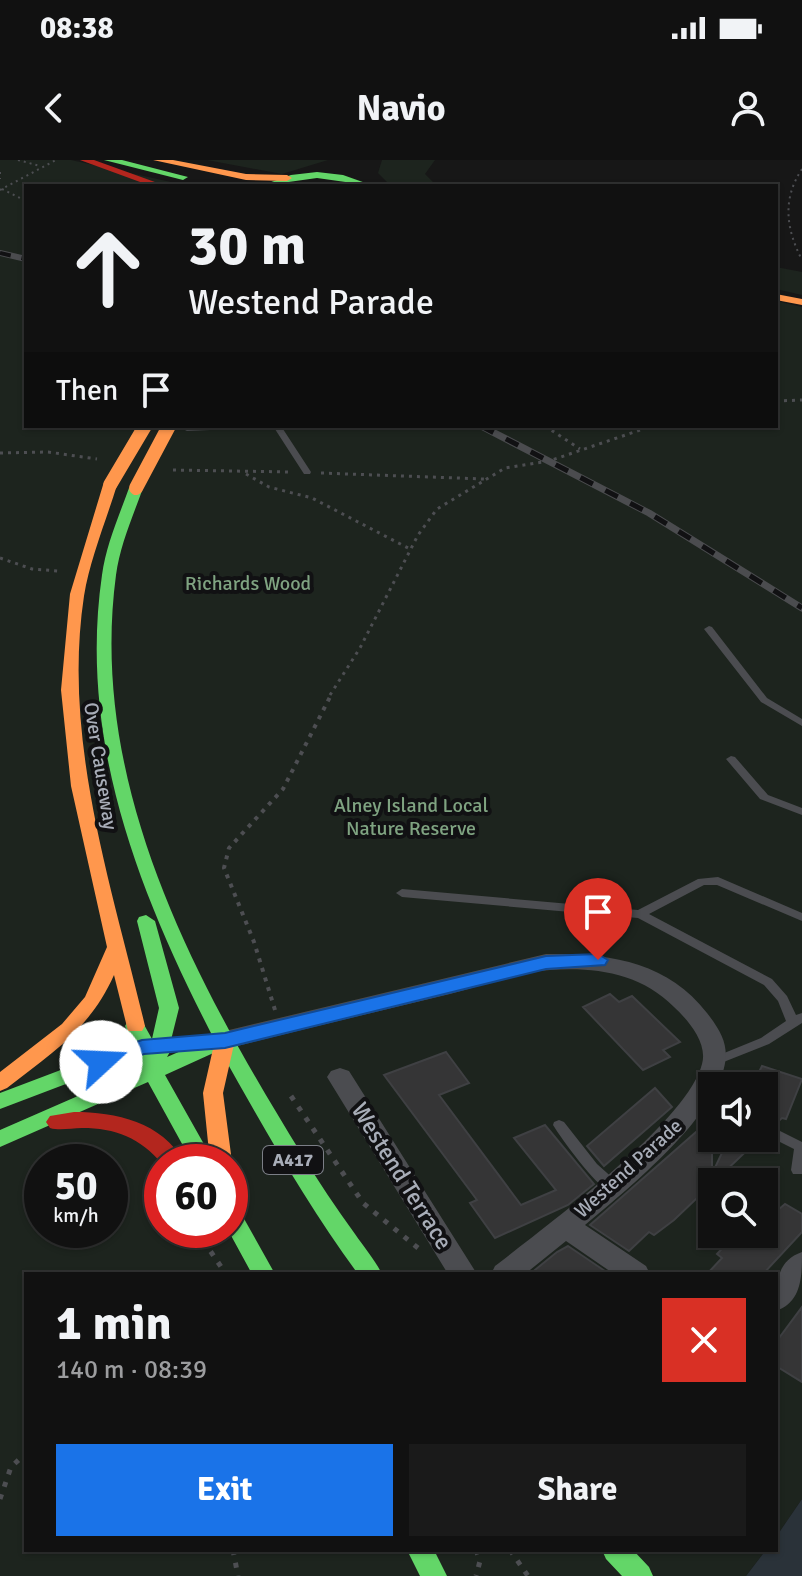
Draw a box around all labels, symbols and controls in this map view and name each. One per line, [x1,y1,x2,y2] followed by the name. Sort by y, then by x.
[40,10,114,47] text: 08:38
[32,86,76,130] icon: back
[357,86,445,131] text: Navio
[726,86,770,130] icon: person
[188,211,306,280] text: 30 m
[56,216,160,320] icon: ahead
[188,280,434,325] text: Westend Parade
[134,368,178,412] icon: arrive
[56,372,118,409] text: Then
[185,571,311,596] park label: Richards Wood
[78,701,123,832] street label: Over Causeway
[334,793,488,841] park label: Alney Island Local Nature Reserve
[564,878,632,960] pin
[576,890,620,934] icon: arrive
[59,1020,143,1104] position arrow
[698,1072,778,1248] map controls
[698,1072,778,1152] button: sound
[345,1097,459,1255] street label: Westend Terrace
[569,1113,687,1223] street label: Westend Parade
[144,1144,248,1248] speed limit sign: 60
[263,1146,323,1174] road number: A417
[54,1161,98,1211] text: 50
[698,1168,778,1248] button: search
[53,1203,99,1228] text: km/h
[56,1294,172,1353] text: 1 min
[662,1298,746,1382] button: close
[56,1354,207,1386] text: 140 m · 08:39
[56,1444,393,1536] button: Exit
[409,1444,746,1536] button: Share

